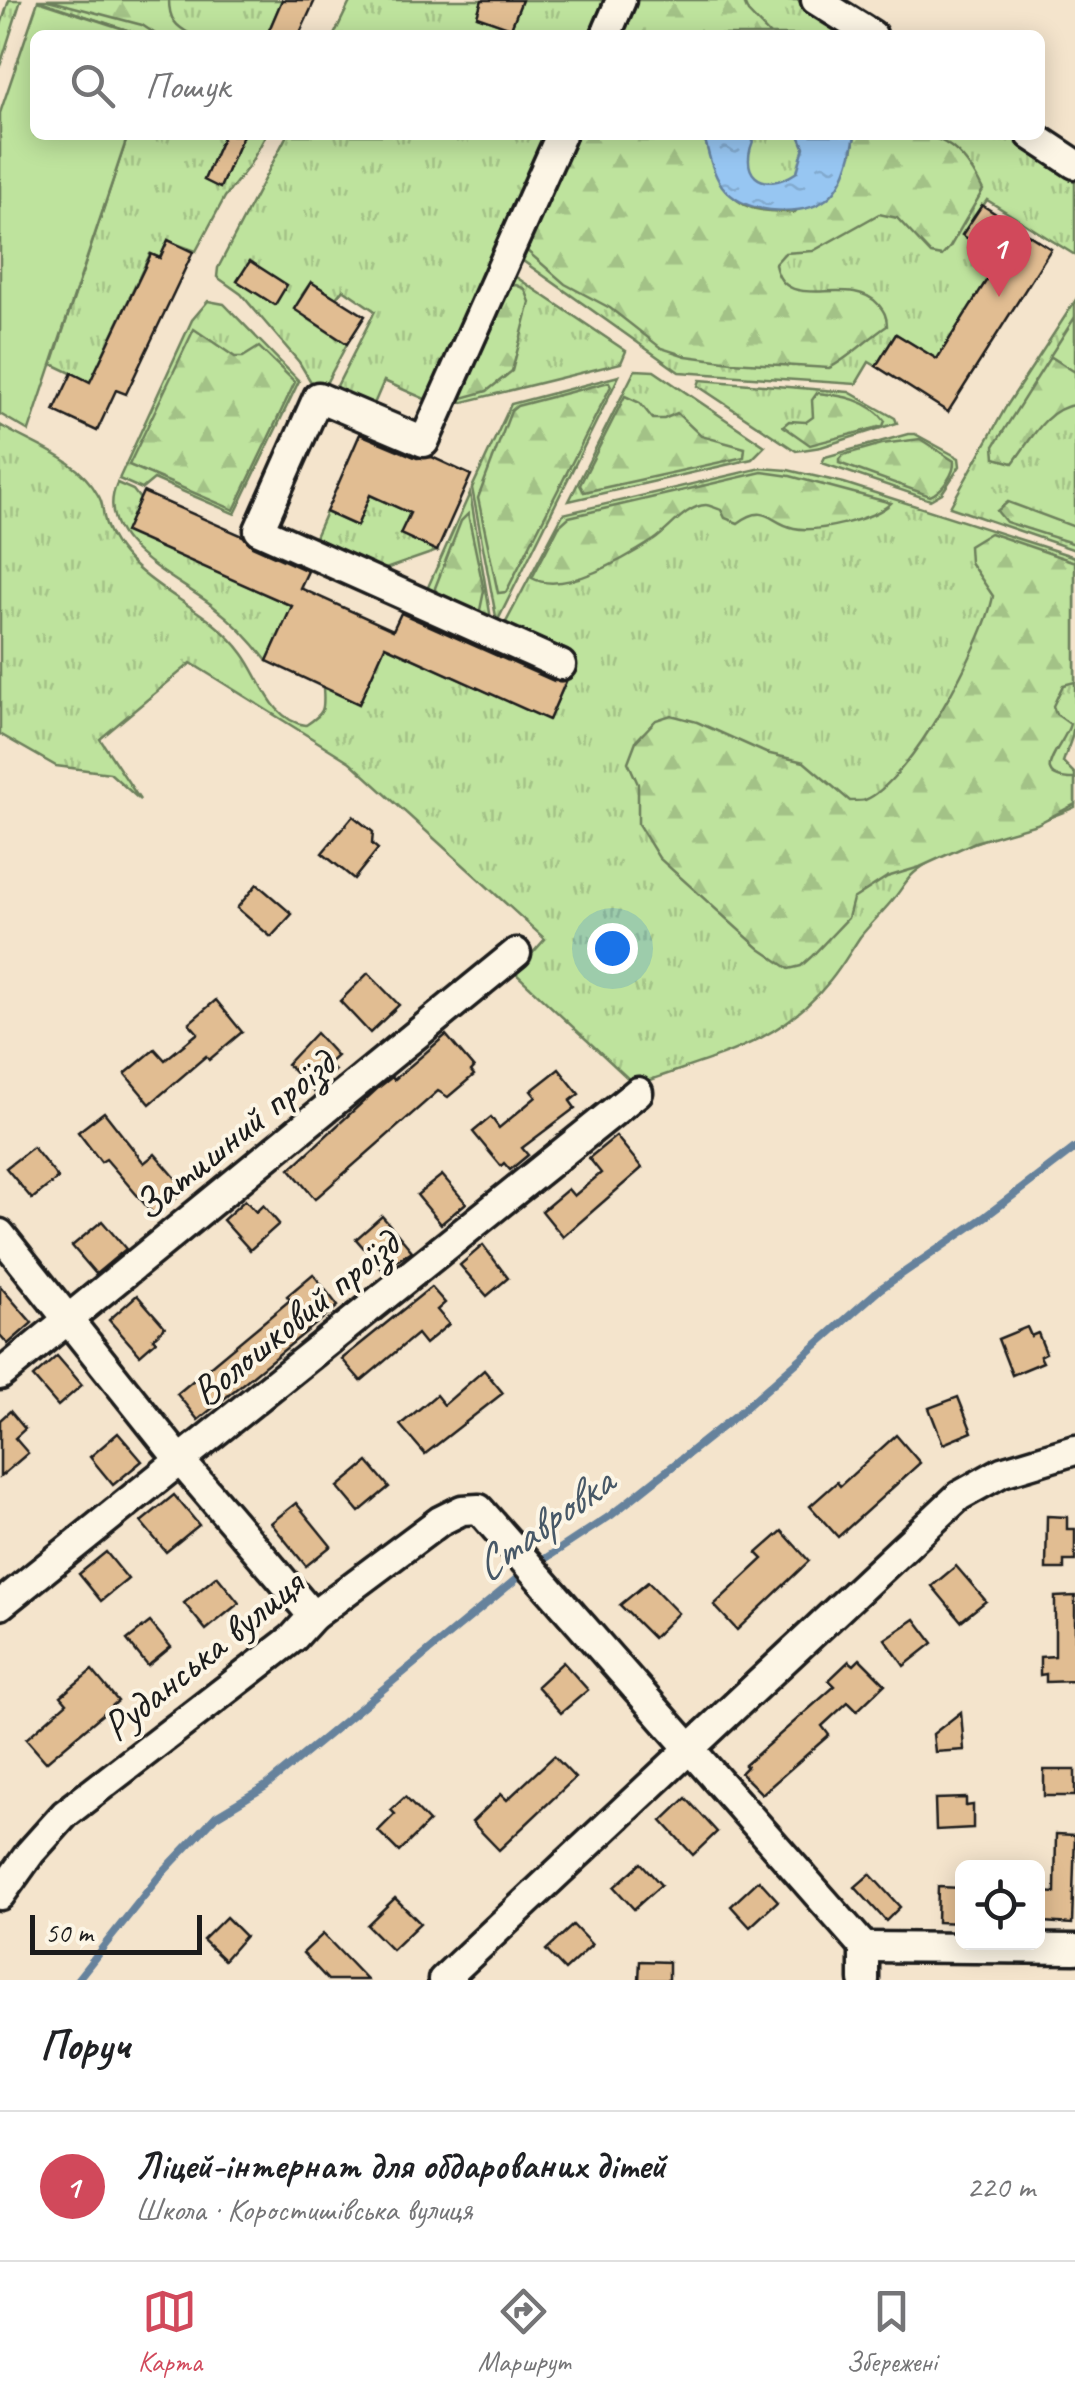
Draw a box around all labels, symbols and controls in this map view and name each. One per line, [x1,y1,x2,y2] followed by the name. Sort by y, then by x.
[30,30,1045,140] search box
[65,58,120,113] icon: search
[145,62,230,109] text: Пошук
[966,214,1032,297] pin: 1
[587,923,638,974] your location
[123,1036,348,1232] street label: Затишний проїзд
[180,1216,412,1418] street label: Волошковий проїзд
[461,1451,628,1594] water label: Ставровка
[91,1556,317,1753] street label: Руданська вулиця
[955,1860,1045,1950] map controls
[955,1860,1045,1950] button: locate
[30,1910,202,1954] scale bar
[45,1915,93,1950] text: 50 m
[40,2019,130,2072] text: Поруч
[135,2142,666,2189] text: Ліцей-інтернат для обдарованих дітей
[65,2166,80,2207] text: 1
[966,2166,1035,2207] text: 220 m
[135,2189,472,2230] text: Школа · Коростишівська вулиця
[138,2284,202,2379] tab: Карта
[478,2284,570,2379] tab: Маршрут
[846,2284,937,2379] tab: Збережені

